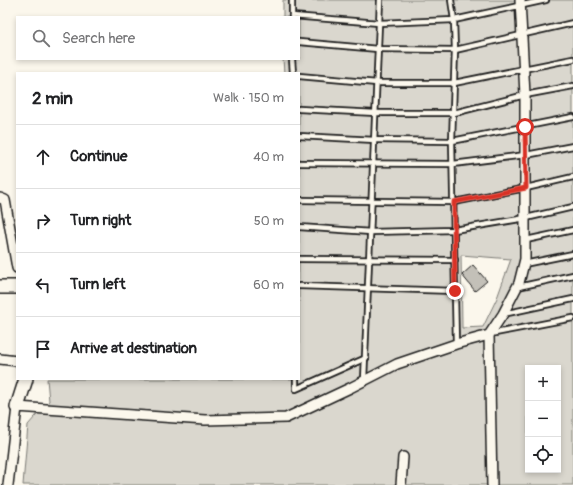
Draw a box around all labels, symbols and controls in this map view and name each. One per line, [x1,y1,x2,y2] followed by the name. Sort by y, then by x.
[16,16,300,60] search box
[30,27,52,49] icon: search
[62,29,135,48] text: Search here
[32,88,73,109] text: 2 min
[213,90,284,106] text: Walk · 150 m
[516,118,534,136] route start
[32,146,54,168] icon: ahead
[70,147,128,166] text: Continue
[253,149,284,165] text: 40 m
[32,210,54,232] icon: right
[70,211,131,230] text: Turn right
[254,213,284,229] text: 50 m
[32,274,54,296] icon: left
[70,275,126,294] text: Turn left
[253,277,284,293] text: 60 m
[446,282,464,300] route end
[32,338,54,360] icon: arrive
[70,339,197,358] text: Arrive at destination
[525,365,561,473] map controls
[525,365,561,401] button: +
[525,401,561,437] button: −
[525,437,561,473] button: locate

